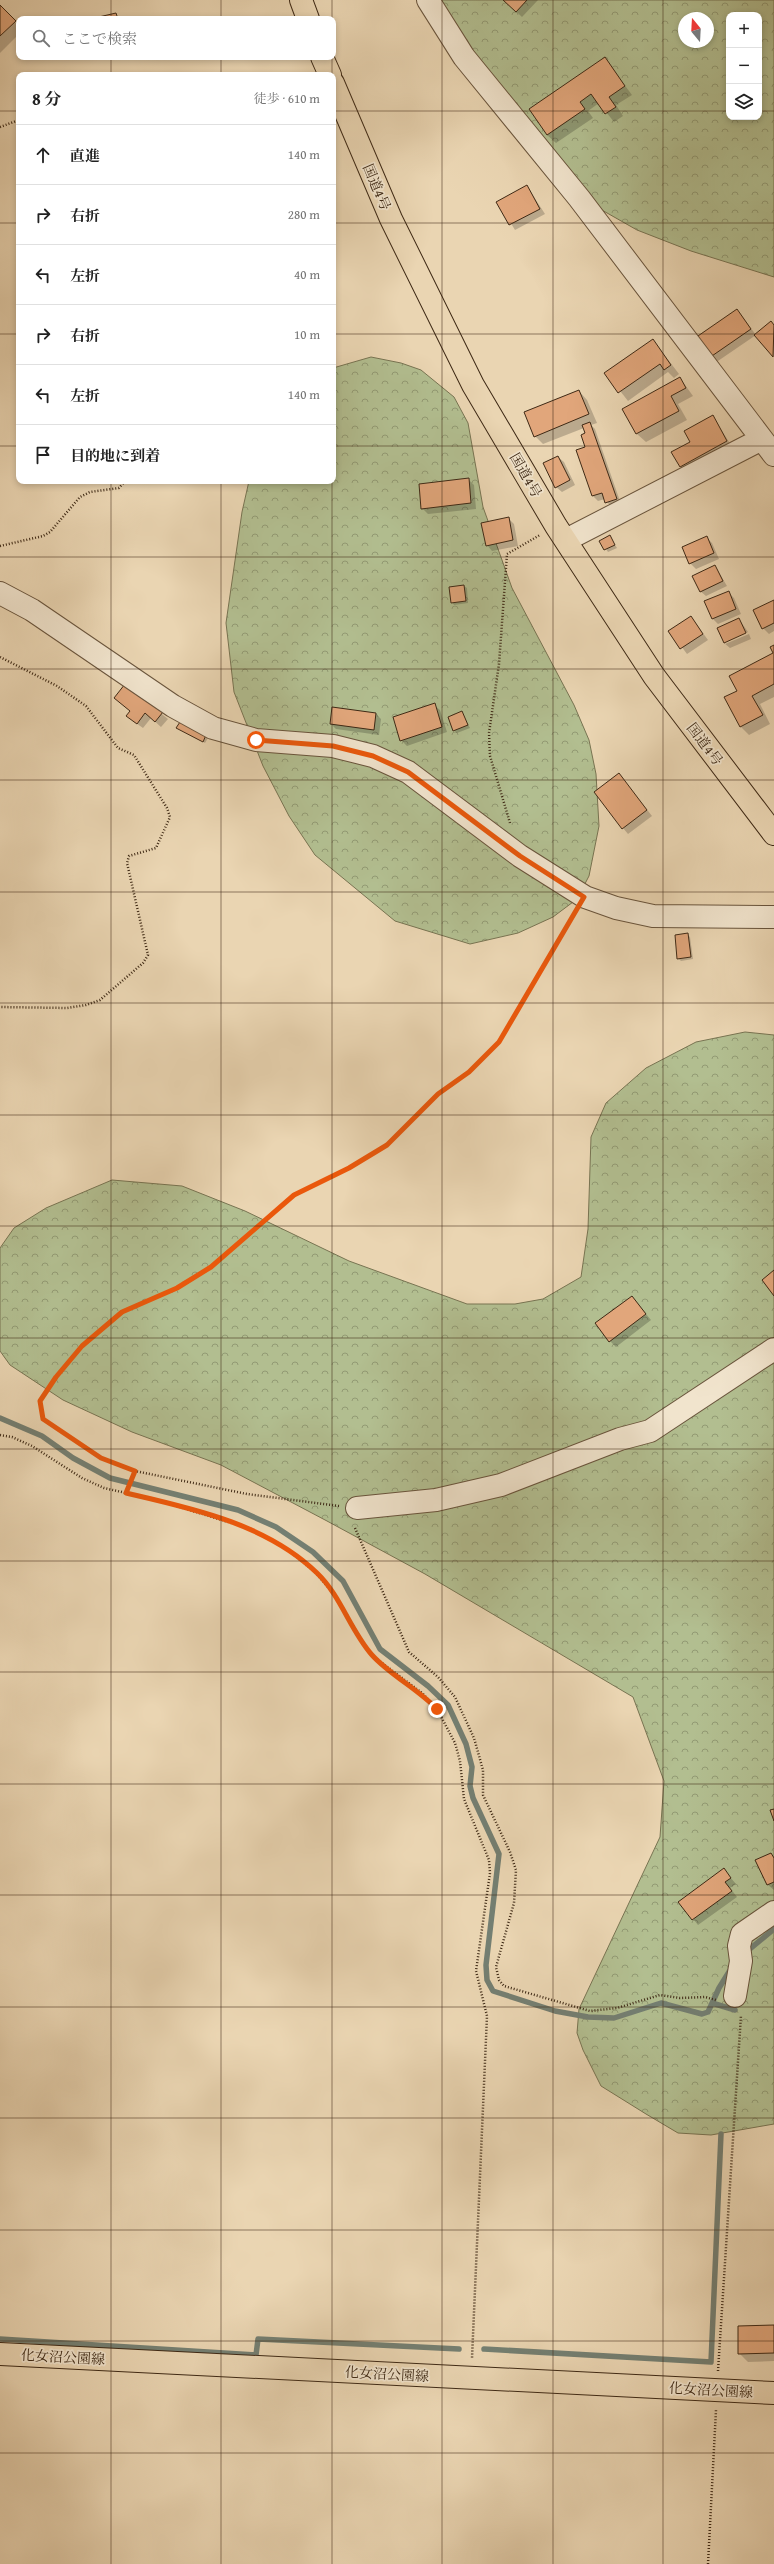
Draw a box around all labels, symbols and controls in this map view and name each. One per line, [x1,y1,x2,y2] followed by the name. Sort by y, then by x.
[678,12,714,48] north arrow
[726,12,762,120] map controls
[726,12,762,48] button: +
[16,16,336,60] search box
[30,27,52,49] icon: search
[62,28,137,49] text: ここで検索
[726,48,762,84] button: −
[726,84,762,120] button: layers
[32,86,62,111] text: 8 分
[254,89,320,108] text: 徒歩 · 610 m
[32,144,54,166] icon: ahead
[70,145,100,166] text: 直進
[288,145,320,164] text: 140 m
[358,161,396,213] street label: 国道4号
[32,204,54,226] icon: right
[70,205,100,226] text: 右折
[288,205,320,224] text: 280 m
[32,264,54,286] icon: left
[70,265,100,286] text: 左折
[294,265,320,284] text: 40 m
[32,324,54,346] icon: right
[70,325,100,346] text: 右折
[294,325,320,344] text: 10 m
[32,384,54,406] icon: left
[70,385,100,406] text: 左折
[288,385,320,404] text: 140 m
[32,444,54,466] icon: arrive
[70,445,160,466] text: 目的地に到着
[505,449,547,501] street label: 国道4号
[682,719,728,769] street label: 国道4号
[247,731,265,749] route start
[428,1700,446,1718] route end
[21,2345,105,2369] street label: 化女沼公園線
[345,2362,429,2386] street label: 化女沼公園線
[669,2378,753,2402] street label: 化女沼公園線

